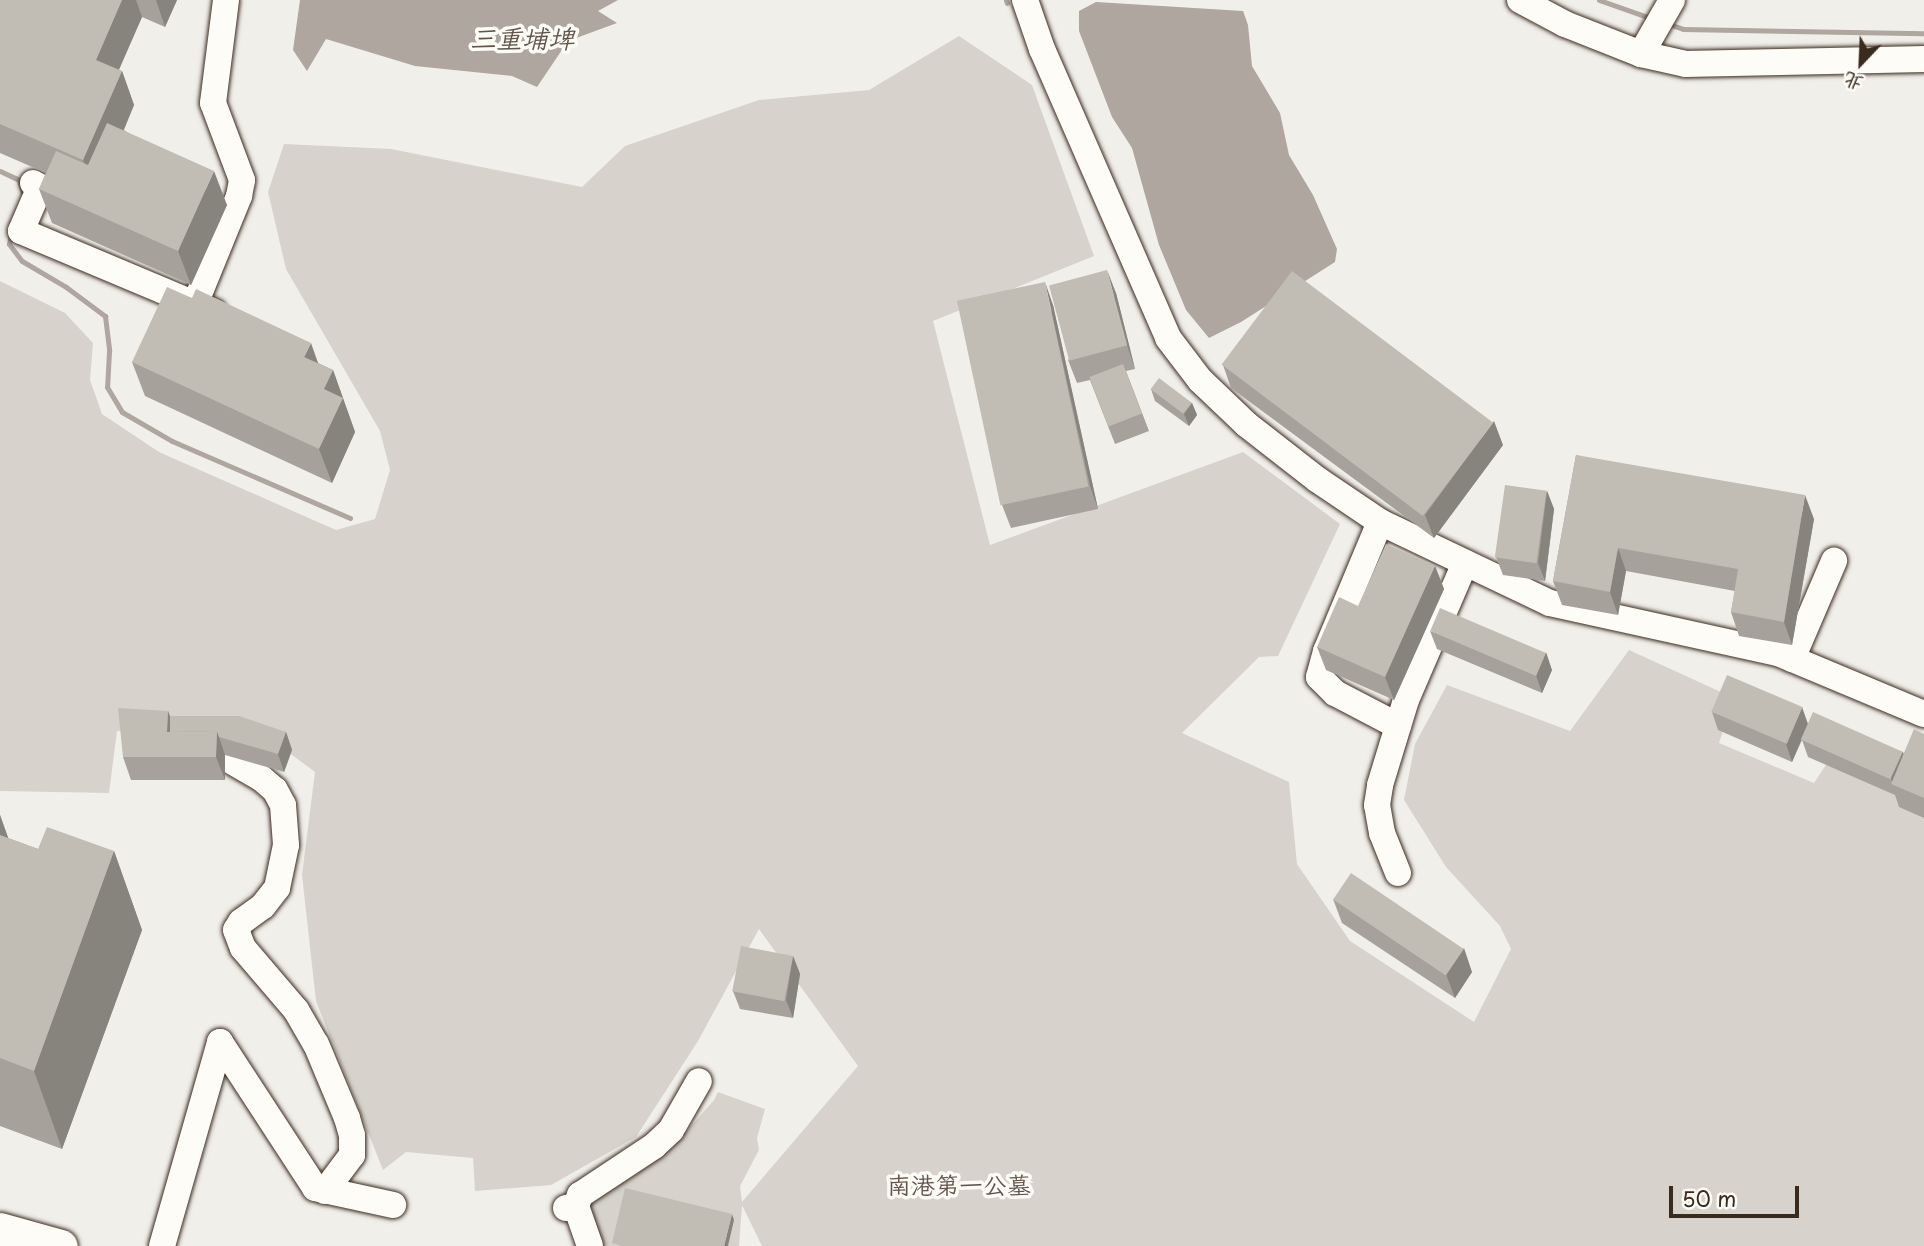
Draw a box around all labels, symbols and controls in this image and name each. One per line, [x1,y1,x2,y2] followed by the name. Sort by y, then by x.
[470,22,574,54] water label: 三重埔埤
[1826,28,1896,98] north arrow
[1839,66,1867,99] text: 北
[887,1171,1031,1199] park label: 南港第一公墓
[1672,1172,1801,1216] scale bar
[1682,1182,1736,1214] text: 50 m

